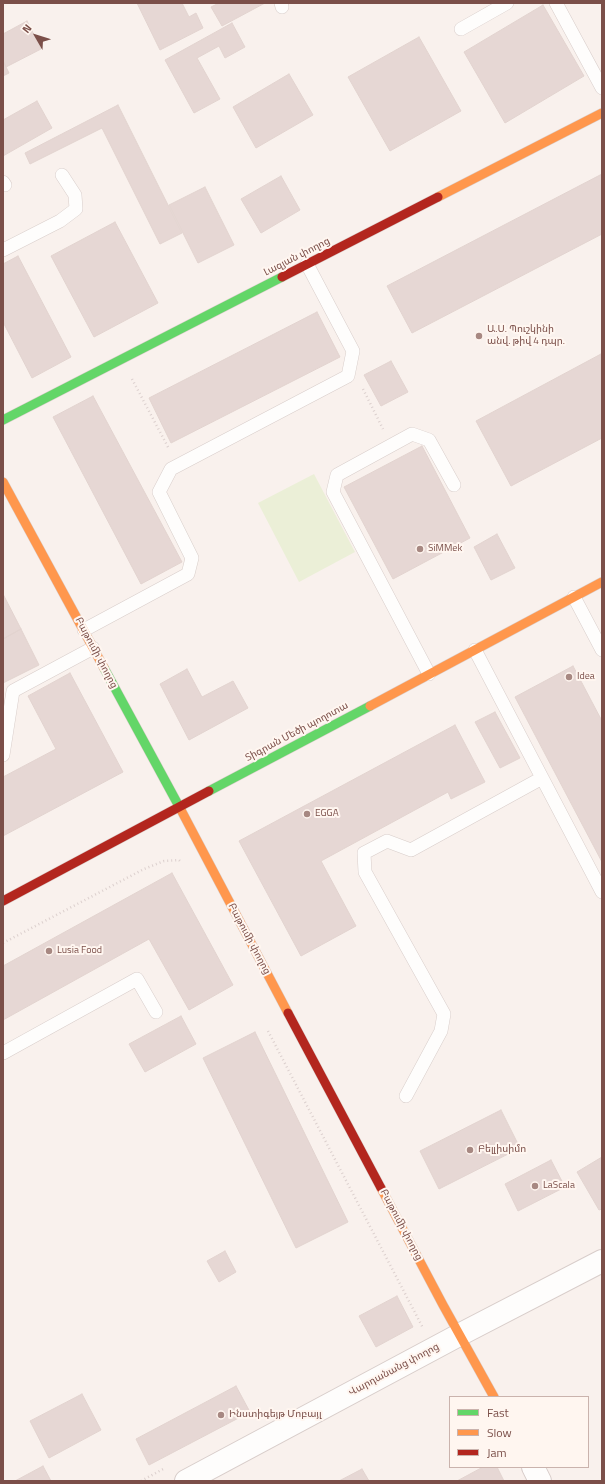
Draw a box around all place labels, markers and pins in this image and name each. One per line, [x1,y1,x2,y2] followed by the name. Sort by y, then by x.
[487,324,565,348] place label: Ա.Ս. Պուշկինի անվ. թիվ 4 դպր.
[474,331,484,341] marker: Ա.Ս. Պուշկինի անվ. թիվ 4 դպր.
[428,543,462,555] place label: SiMMek
[415,544,425,554] marker: SiMMek
[577,671,595,683] place label: Idea
[564,672,574,682] marker: Idea
[315,808,339,820] place label: EGGA
[302,809,312,819] marker: EGGA
[57,945,102,957] place label: Lusia Food
[44,946,54,956] marker: Lusia Food
[478,1144,526,1156] place label: Բելլիսիմո
[465,1145,475,1155] marker: Բելլիսիմո
[543,1180,575,1192] place label: LaScala
[530,1181,540,1191] marker: LaScala
[229,1409,322,1421] place label: Ինստիգեյթ Մոբայլ
[216,1410,226,1420] marker: Ինստիգեյթ Մոբայլ

